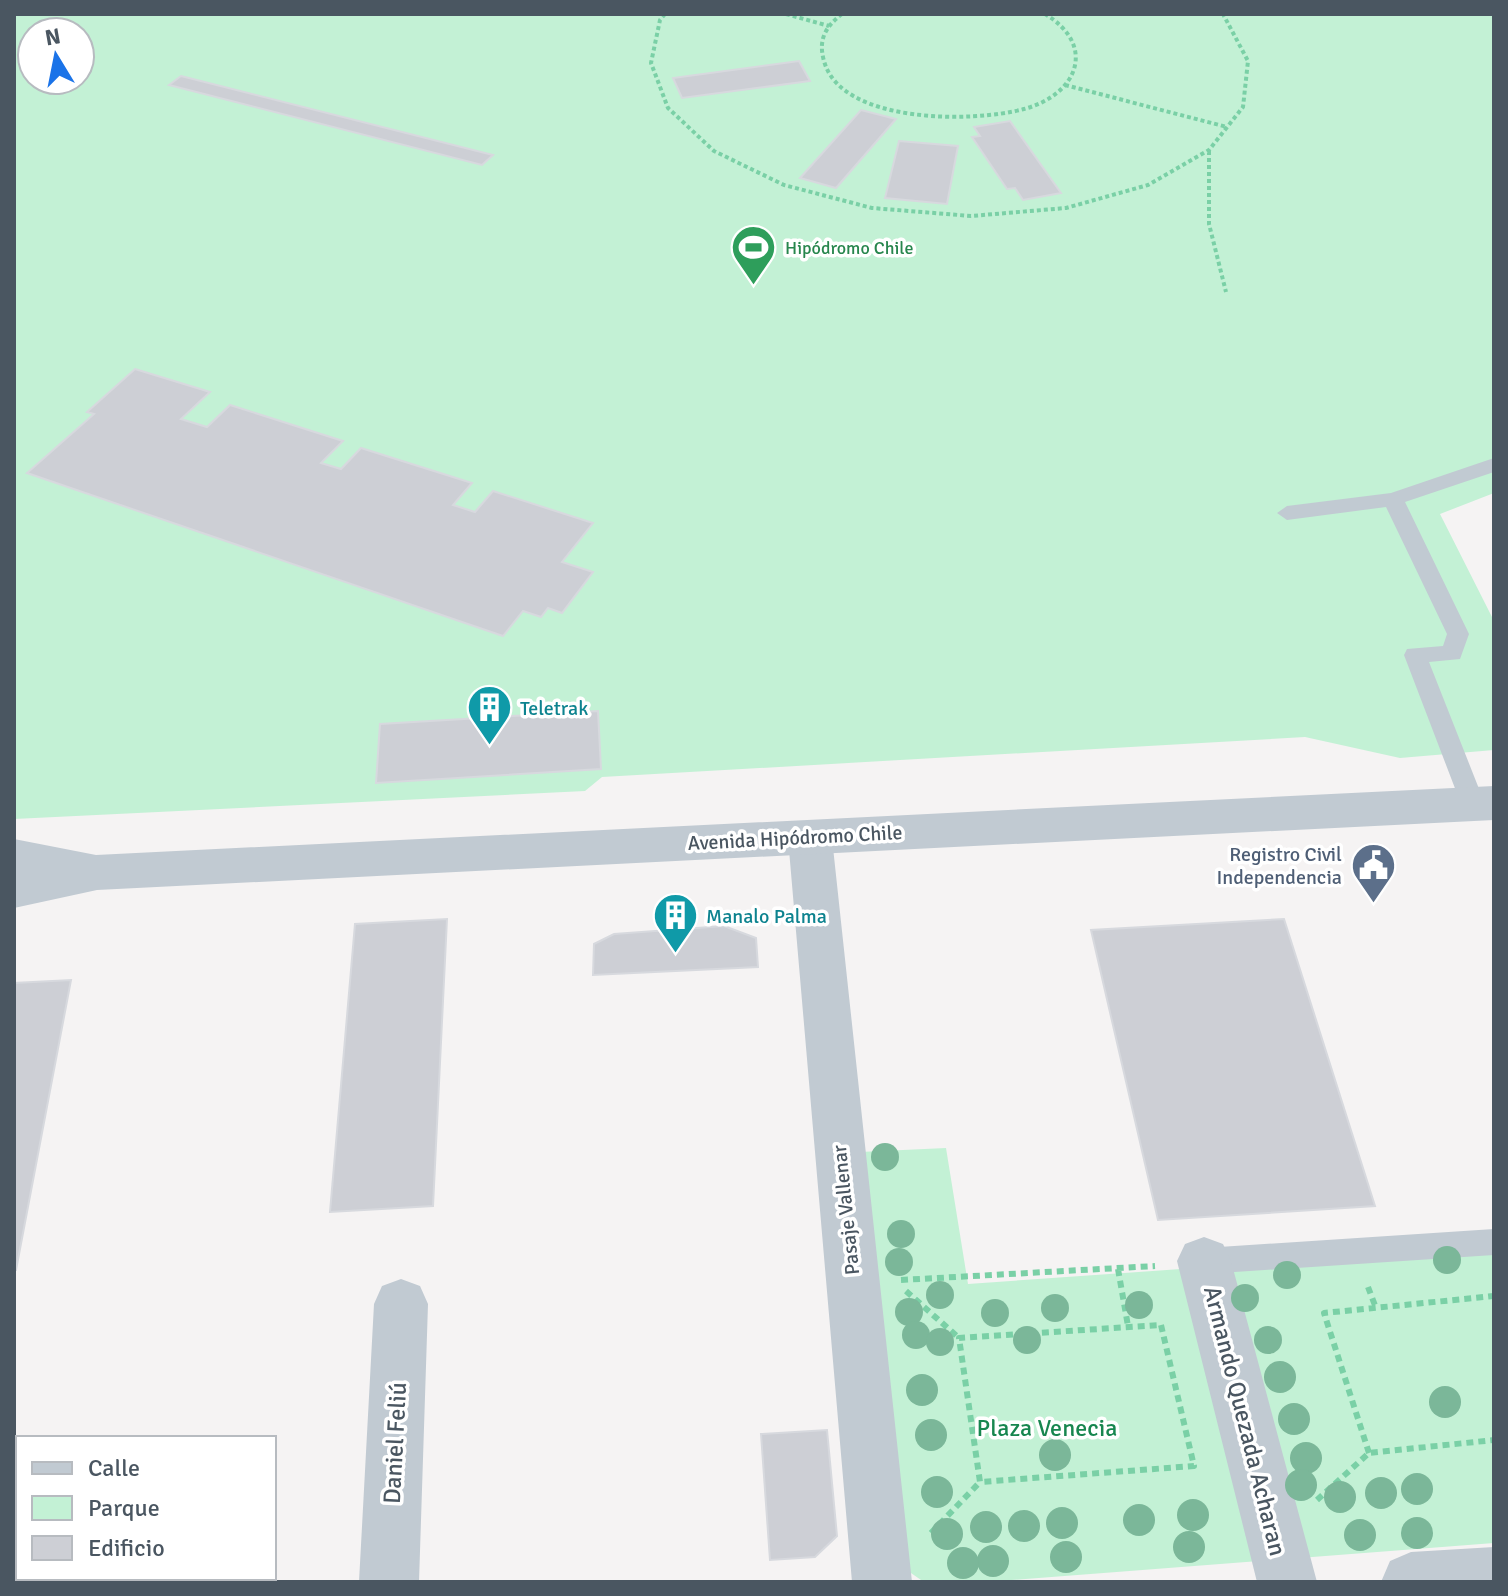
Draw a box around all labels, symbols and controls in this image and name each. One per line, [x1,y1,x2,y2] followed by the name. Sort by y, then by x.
[16,16,96,96] north arrow
[43,22,62,51] text: N
[730,224,778,287] sports icon: Hipódromo Chile
[785,237,913,259] place label: Hipódromo Chile
[465,684,513,747] building icon: Teletrak
[520,696,588,721] place label: Teletrak
[687,820,903,856] street label: Avenida Hipódromo Chile
[1349,841,1397,904] public building icon: Registro Civil Independencia
[1216,842,1342,890] place label: Registro Civil Independencia
[651,892,699,955] building icon: Manalo Palma
[706,904,827,929] place label: Manalo Palma
[827,1143,865,1276] street label: Pasaje Vallenar
[1197,1283,1293,1559] street label: Armando Quezada Acharan
[377,1381,413,1505] street label: Daniel Feliú
[977,1413,1117,1443] park label: Plaza Venecia
[16,1436,276,1580] legend
[88,1453,140,1483] text: Calle
[88,1493,160,1523] text: Parque
[88,1533,165,1563] text: Edificio

